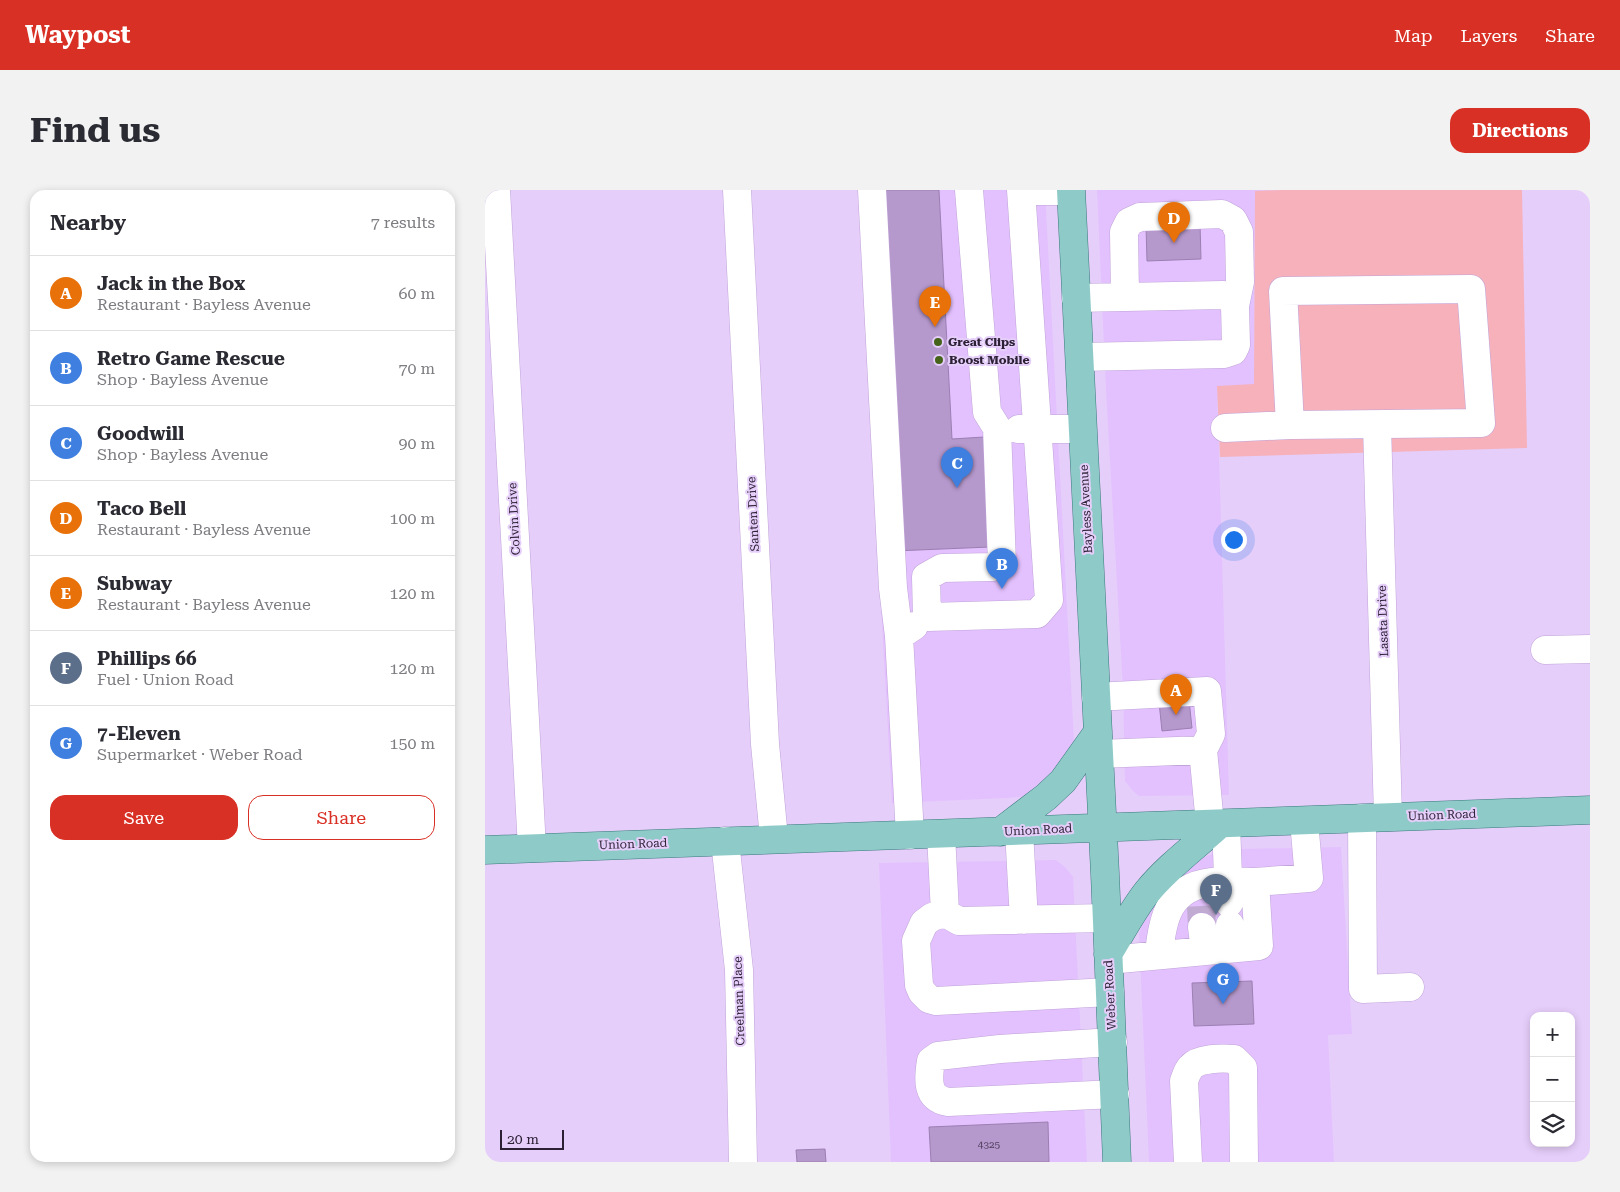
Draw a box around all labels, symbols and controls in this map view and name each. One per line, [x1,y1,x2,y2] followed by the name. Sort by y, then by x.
[25,21,130,49] text: Waypost
[1394,25,1433,46] text: Map
[1461,25,1517,46] text: Layers
[1545,25,1595,46] text: Share
[1450,108,1590,153] button: Directions
[30,110,160,151] text: Find us
[1158,202,1190,243] pin: D
[50,211,126,235] text: Nearby
[371,213,435,232] text: 7 results
[97,272,245,295] text: Jack in the Box
[60,284,72,303] text: A
[398,284,435,303] text: 60 m
[919,286,951,327] pin: E
[97,295,311,314] text: Restaurant · Bayless Avenue
[948,335,1015,349] place label: Great Clips
[932,336,944,348] marker: Great Clips
[97,347,285,370] text: Retro Game Rescue
[949,353,1030,367] place label: Boost Mobile
[933,354,945,366] marker: Boost Mobile
[60,359,72,378] text: B
[398,359,435,378] text: 70 m
[97,370,268,389] text: Shop · Bayless Avenue
[97,422,184,445] text: Goodwill
[60,434,72,453] text: C
[398,434,435,453] text: 90 m
[97,445,268,464] text: Shop · Bayless Avenue
[941,447,973,488] pin: C
[1077,464,1095,554] street label: Bayless Avenue
[744,476,762,552] street label: Santen Drive
[505,482,523,556] street label: Colvin Drive
[97,497,186,520] text: Taco Bell
[60,509,72,528] text: D
[389,509,435,528] text: 100 m
[97,520,311,539] text: Restaurant · Bayless Avenue
[1221,527,1247,553] your location
[986,548,1018,589] pin: B
[97,572,172,595] text: Subway
[61,584,71,603] text: E
[389,584,435,603] text: 120 m
[1375,585,1391,657] street label: Lasata Drive
[97,595,311,614] text: Restaurant · Bayless Avenue
[97,647,197,670] text: Phillips 66
[61,659,71,678] text: F
[389,659,435,678] text: 120 m
[97,670,234,689] text: Fuel · Union Road
[1160,674,1192,715] pin: A
[97,722,181,745] text: 7-Eleven
[60,734,72,753] text: G
[389,734,435,753] text: 150 m
[97,745,302,764] text: Supermarket · Weber Road
[50,795,238,840] button: Save
[248,795,435,840] button: Share
[1407,807,1477,823] street label: Union Road
[1003,821,1073,839] street label: Union Road
[598,836,668,852] street label: Union Road
[1200,874,1232,915] pin: F
[730,956,748,1046] street label: Creelman Place
[1101,959,1119,1030] street label: Weber Road
[1207,963,1239,1004] pin: G
[1530,1012,1575,1147] map controls
[1530,1012,1575,1057] button: +
[1530,1057,1575,1102] button: −
[1530,1102,1575,1147] button: layers
[500,1127,564,1150] scale bar
[507,1131,539,1147] text: 20 m
[978,1139,1001,1150] house number: 4325

